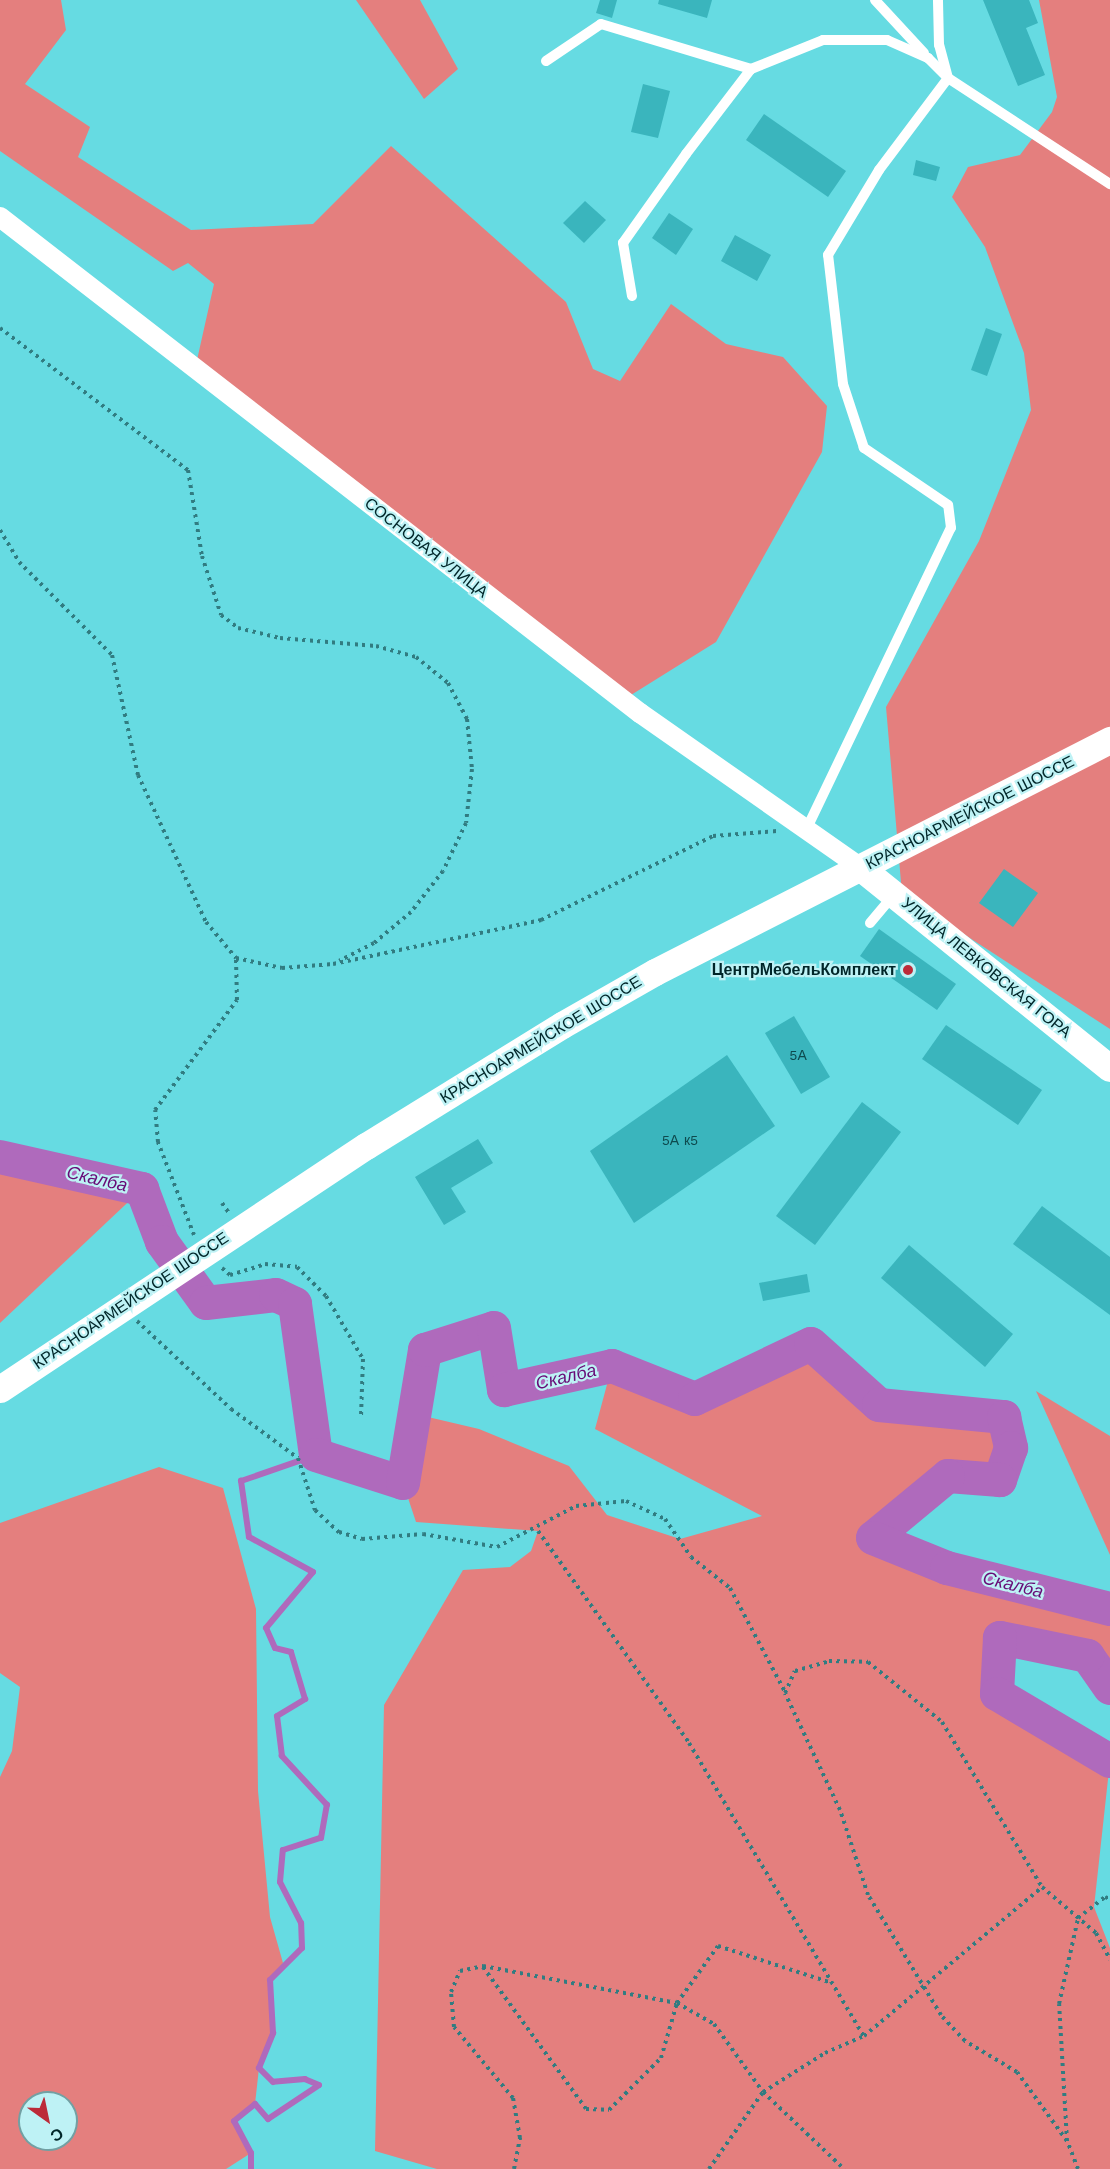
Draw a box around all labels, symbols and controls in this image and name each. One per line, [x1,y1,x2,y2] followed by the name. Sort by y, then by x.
[361,494,491,602] street label: СОСНОВАЯ УЛИЦА
[863,752,1077,874] street label: КРАСНОАРМЕЙСКОЕ ШОССЕ
[897,894,1075,1042] street label: УЛИЦА ЛЕВКОВСКАЯ ГОРА
[712,960,896,980] place label: ЦентрМебельКомплект
[901,963,915,977] marker: ЦентрМебельКомплект
[437,972,645,1108] street label: КРАСНОАРМЕЙСКОЕ ШОССЕ
[789,1047,807,1063] house number: 5А
[662,1132,698,1148] house number: 5А к5
[65,1162,129,1196] water label: Скалба
[30,1228,232,1374] street label: КРАСНОАРМЕЙСКОЕ ШОССЕ
[534,1360,598,1394] water label: Скалба
[981,1567,1045,1603] water label: Скалба
[18,2091,78,2151] north arrow
[47,2124,67,2146] text: С

